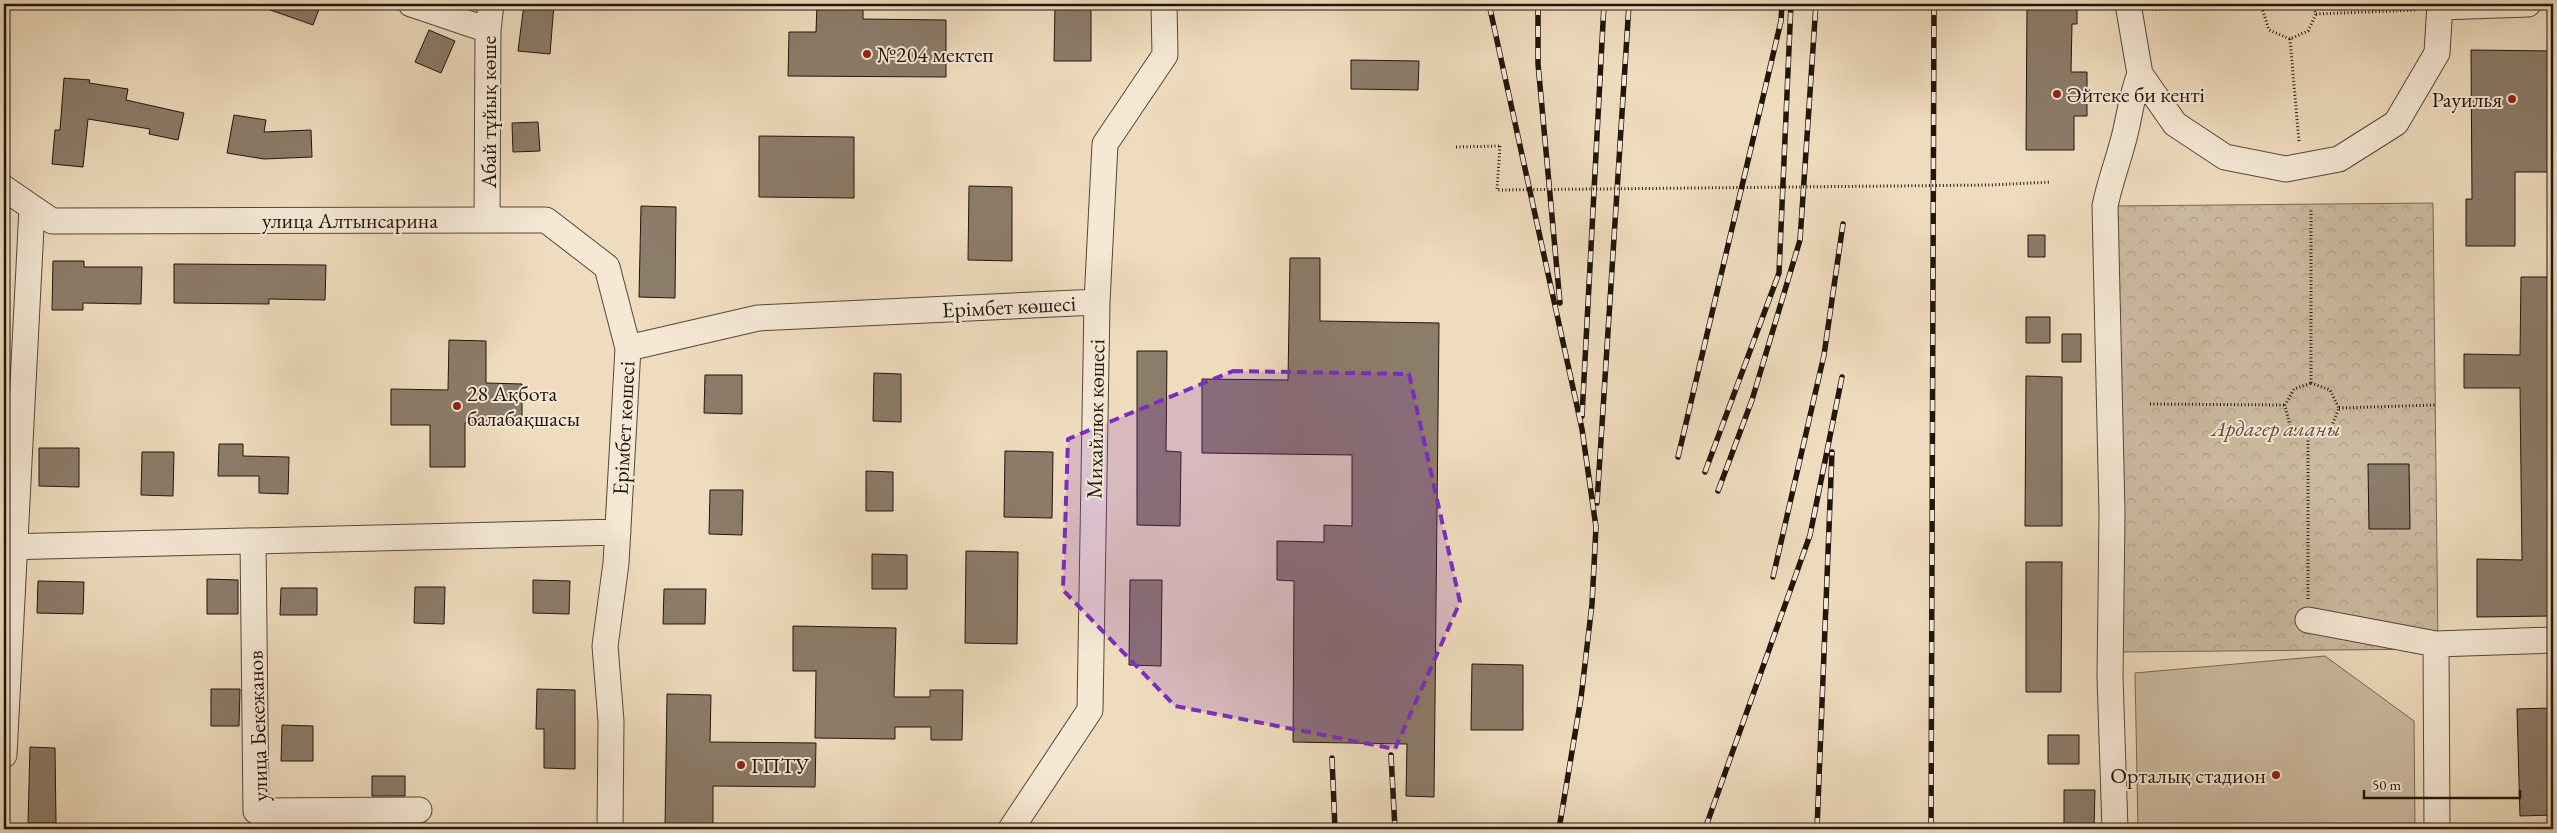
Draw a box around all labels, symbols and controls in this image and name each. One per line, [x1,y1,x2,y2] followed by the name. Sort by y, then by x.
[474,35,503,189] street label: Абай тұйық көше
[877,40,994,69] place label: №204 мектеп
[861,48,873,60] marker: №204 мектеп
[2067,80,2205,109] place label: Әйтеке би кенті
[2432,85,2502,114] place label: Рауилья
[2051,88,2063,100] marker: Әйтеке би кенті
[2506,93,2518,105] marker: Рауилья
[262,206,438,235] street label: улица Алтынсарина
[941,289,1077,324] street label: Ерімбет көшесі
[1080,339,1111,499] street label: Михайлюк көшесі
[606,360,641,496] street label: Ерімбет көшесі
[467,379,580,433] place label: 28 Ақбота балабақшасы
[451,400,463,412] marker: 28 Ақбота балабақшасы
[2209,414,2341,443] park label: Ардагер аланы
[240,650,275,802] street label: улица Бекежанов
[751,751,809,780] place label: ГПТУ
[735,759,747,771] marker: ГПТУ
[2110,761,2266,790] place label: Орталық стадион
[2364,768,2521,800] scale bar
[2270,769,2282,781] marker: Орталық стадион
[2372,775,2401,794] text: 50 m

